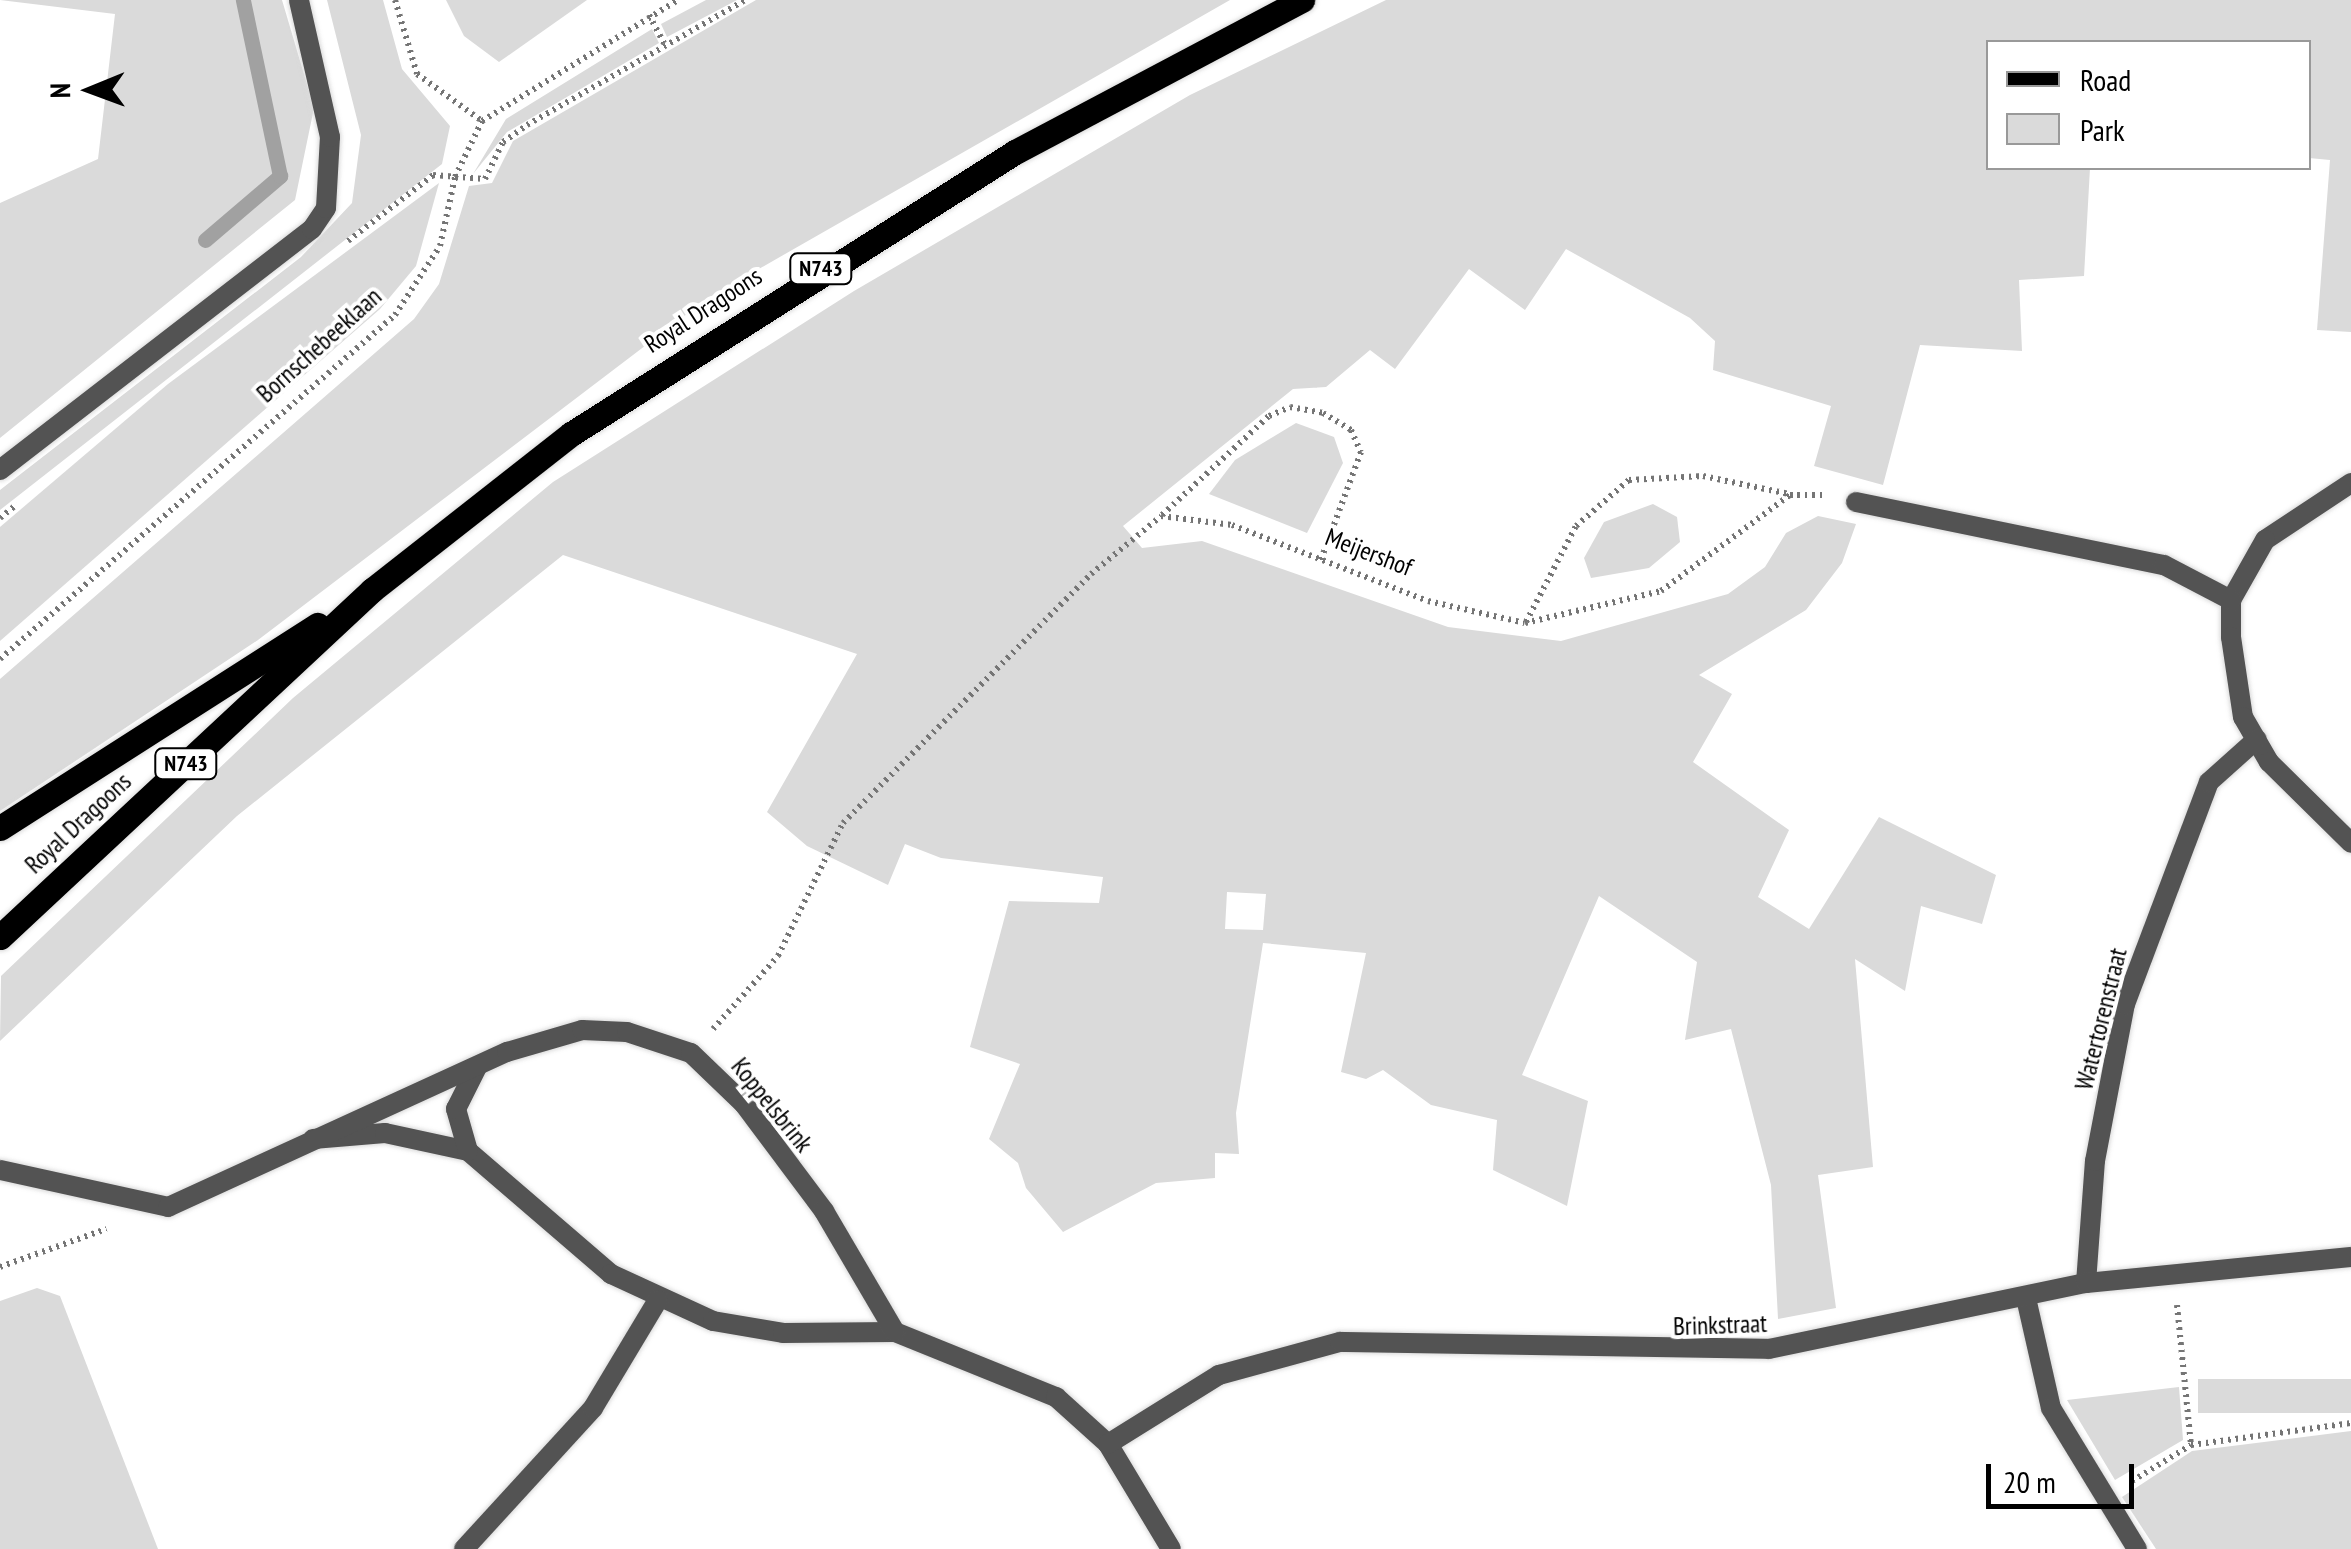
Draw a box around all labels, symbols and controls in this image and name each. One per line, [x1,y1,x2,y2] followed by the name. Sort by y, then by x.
[40,40,140,140] north arrow
[1986,40,2311,170] legend
[2080,60,2131,99] text: Road
[41,83,78,98] text: N
[2080,110,2125,149] text: Park
[788,252,854,286] road number: N743
[639,261,767,359] street label: Royal Dragoons
[251,281,387,409] street label: Bornschebeeklaan
[1321,522,1417,582] street label: Meijershof
[154,747,218,781] road number: N743
[19,766,137,880] street label: Royal Dragoons
[2069,945,2133,1093] street label: Watertorenstraat
[725,1052,819,1158] street label: Koppelsbrink
[1673,1308,1767,1342] street label: Brinkstraat
[1991,1444,2138,1506] scale bar
[2003,1462,2056,1501] text: 20 m

